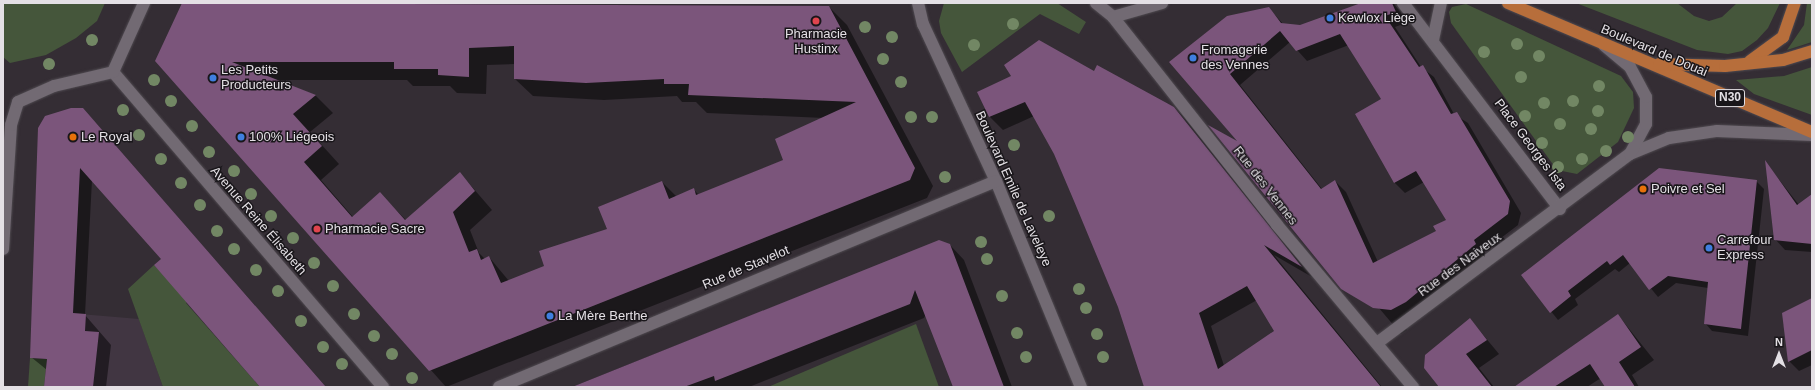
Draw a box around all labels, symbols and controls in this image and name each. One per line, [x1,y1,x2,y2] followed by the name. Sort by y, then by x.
[1338,10,1415,26] place label: Kewlox Liège
[1325,13,1335,23] marker: Kewlox Liège
[811,16,821,26] marker: Pharmacie Hustinx
[1598,22,1710,80] street label: Boulevard de Douai
[785,27,847,58] place label: Pharmacie Hustinx
[1201,43,1269,74] place label: Fromagerie des Vennes
[1188,53,1198,63] marker: Fromagerie des Vennes
[221,63,291,94] place label: Les Petits Producteurs
[208,73,218,83] marker: Les Petits Producteurs
[1714,88,1746,108] road number: N30
[1491,96,1569,194] street label: Place Georges Ista
[972,109,1054,269] street label: Boulevard Emile de Laveleye
[81,129,132,145] place label: Le Royal
[249,129,334,145] place label: 100% Liégeois
[68,132,78,142] marker: Le Royal
[236,132,246,142] marker: 100% Liégeois
[1229,144,1301,228] street label: Rue des Vennes
[207,164,309,278] street label: Avenue Reine Élisabeth
[1651,181,1725,197] place label: Poivre et Sel
[1638,184,1648,194] marker: Poivre et Sel
[325,221,425,237] place label: Pharmacie Sacre
[312,224,322,234] marker: Pharmacie Sacre
[1415,230,1505,300] street label: Rue des Naiveux
[1717,233,1772,264] place label: Carrefour Express
[700,243,792,293] street label: Rue de Stavelot
[1704,243,1714,253] marker: Carrefour Express
[558,308,648,324] place label: La Mère Berthe
[545,311,555,321] marker: La Mère Berthe
[1759,334,1799,374] north arrow
[1775,336,1783,348] text: N

